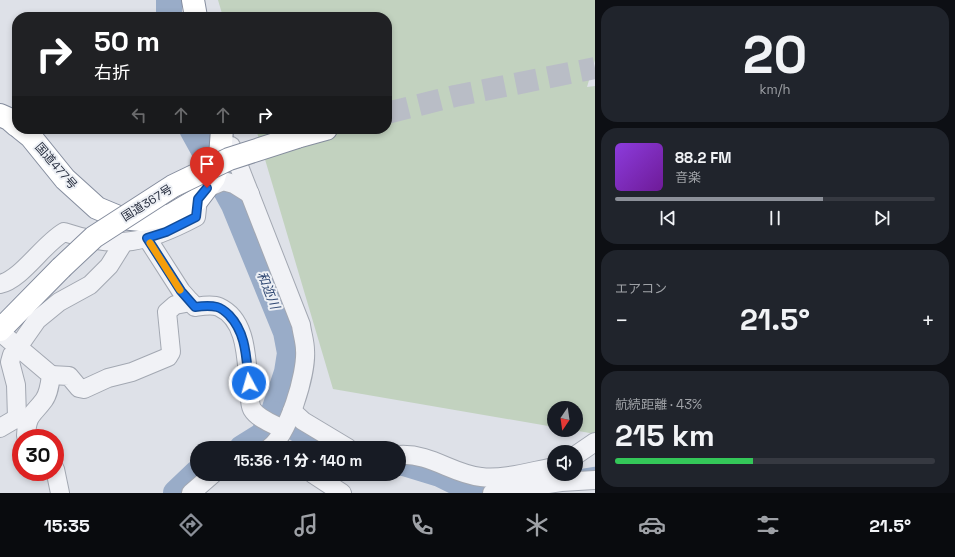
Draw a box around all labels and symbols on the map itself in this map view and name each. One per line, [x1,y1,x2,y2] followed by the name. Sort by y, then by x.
[31,139,81,193] street label: 国道477号
[190,147,224,188] pin
[119,181,175,225] street label: 国道367号
[253,269,284,313] water label: 和迩川
[228,362,270,404] position arrow
[547,401,583,437] north arrow
[12,429,64,481] speed limit sign: 30

